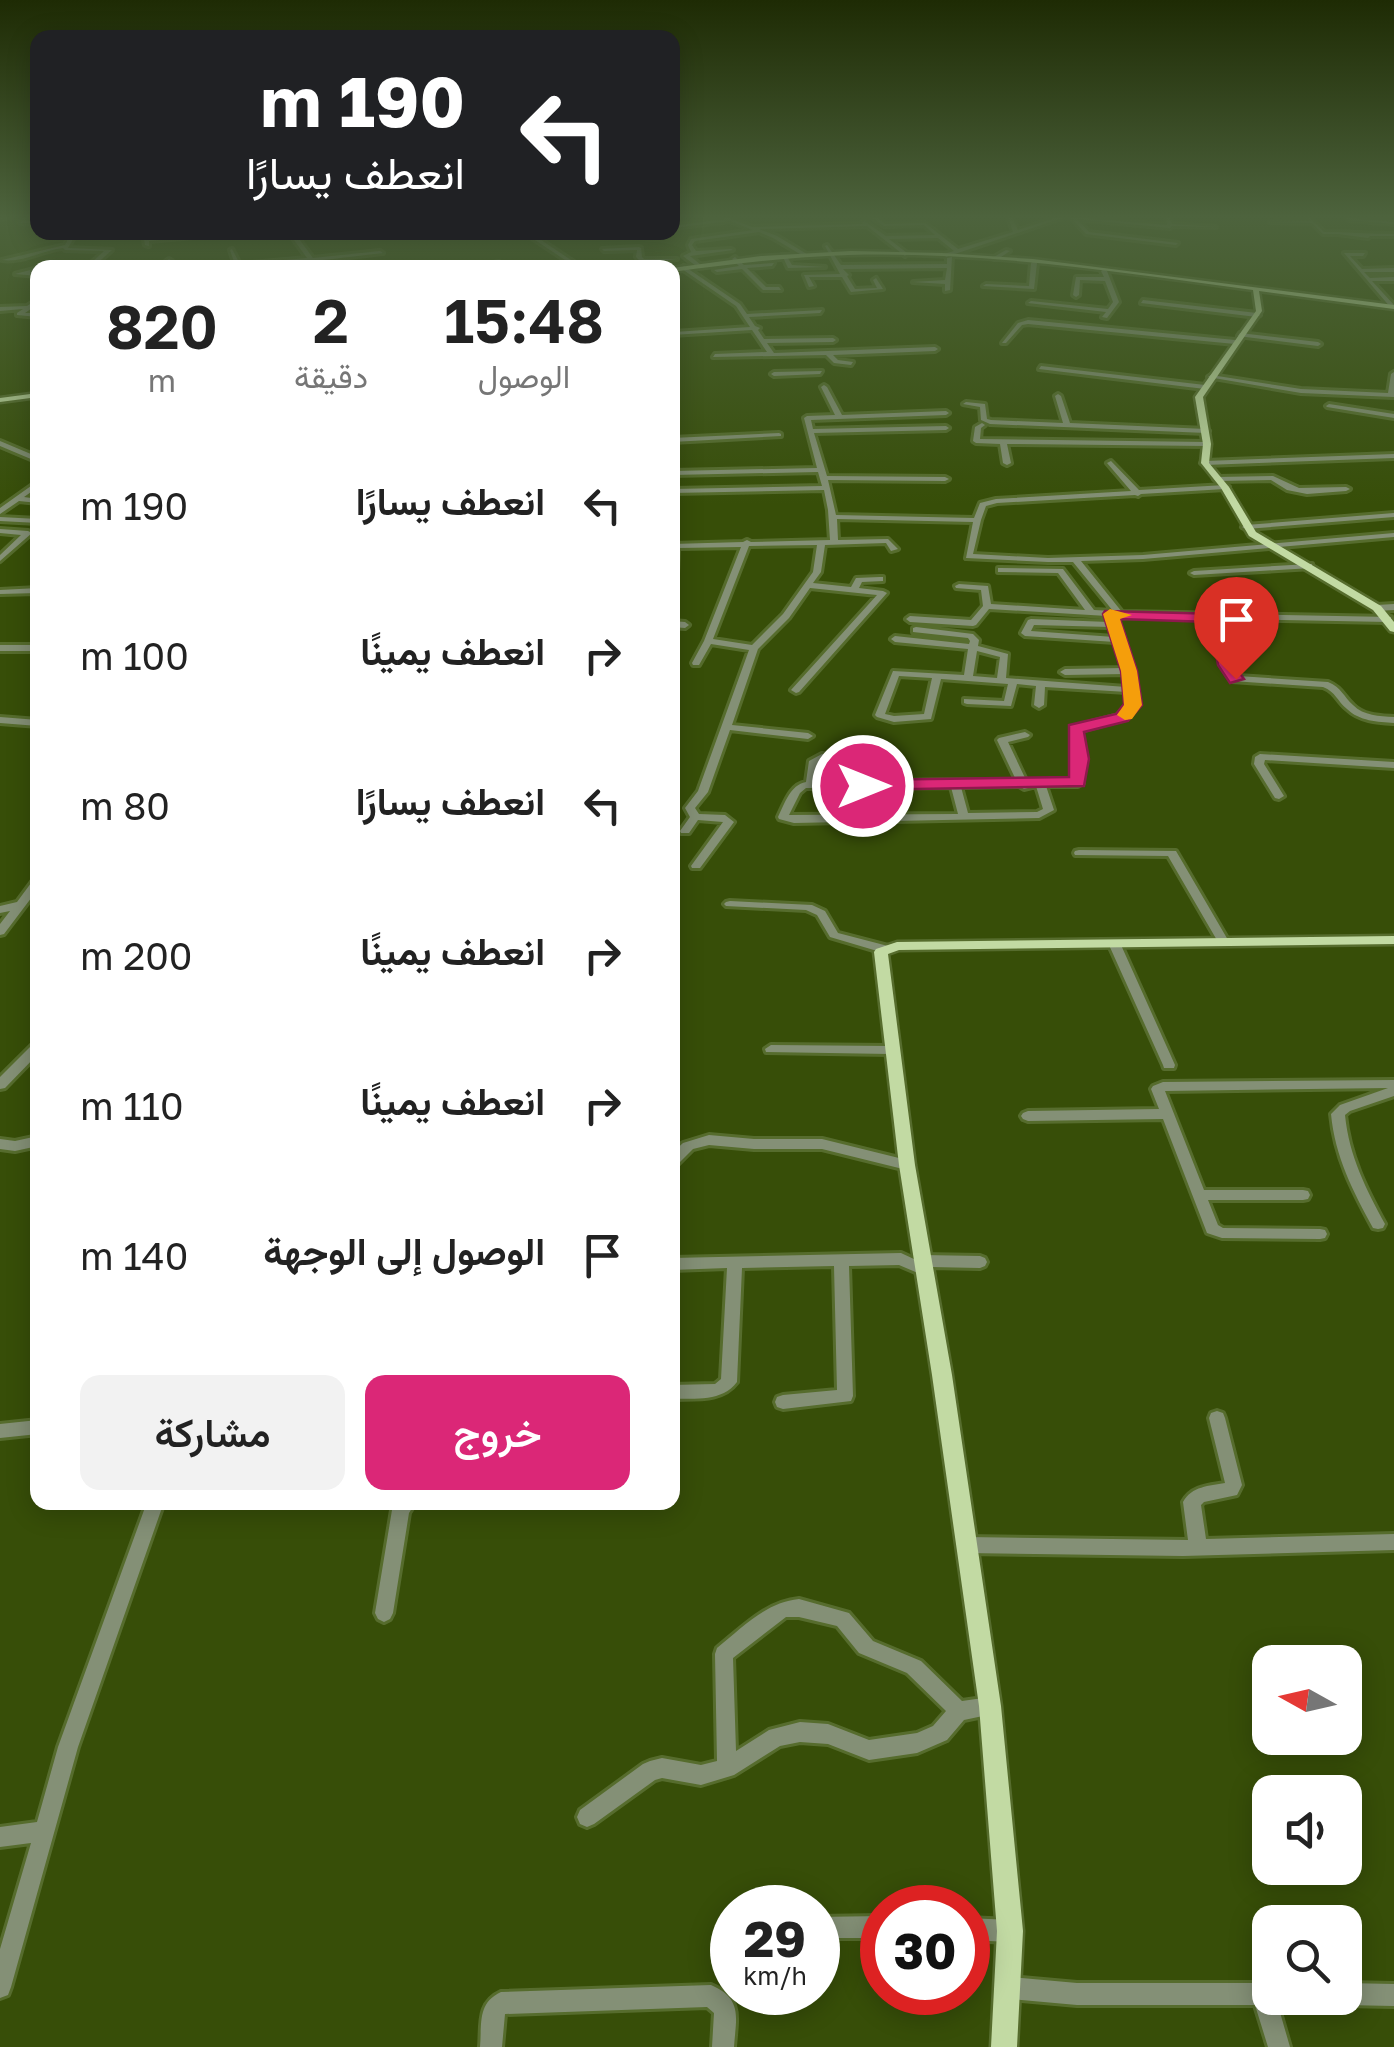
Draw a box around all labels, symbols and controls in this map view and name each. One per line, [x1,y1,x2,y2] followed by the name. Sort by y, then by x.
[260,58,465,142] text: 190 m
[500,70,630,200] icon: left
[246,145,465,199] text: انعطف يسارًا
[313,284,349,356] text: 2
[444,284,604,356] text: 15:48
[106,290,218,362] text: 820
[294,357,368,395] text: دقيقة
[478,357,570,395] text: الوصول
[148,361,176,399] text: m
[356,478,545,523] text: انعطف يسارًا
[575,478,630,533] icon: left
[80,483,188,528] text: 190 m
[1194,577,1279,680] pin
[1209,592,1264,647] icon: arrive
[360,628,545,673] text: انعطف يمينًا
[575,628,630,683] icon: right
[80,633,189,678] text: 100 m
[811,734,915,838] position arrow
[356,778,545,823] text: انعطف يسارًا
[575,778,630,833] icon: left
[80,783,170,828] text: 80 m
[360,928,545,973] text: انعطف يمينًا
[575,928,630,983] icon: right
[80,933,192,978] text: 200 m
[360,1078,545,1123] text: انعطف يمينًا
[575,1078,630,1133] icon: right
[80,1083,184,1128] text: 110 m
[263,1228,545,1273] text: الوصول إلى الوجهة
[575,1228,630,1283] icon: arrive
[80,1233,188,1278] text: 140 m
[80,1375,345,1490] button: مشاركة
[365,1375,630,1490] button: خروج
[1252,1645,1362,1755] north arrow
[1252,1645,1362,2015] map controls
[1252,1775,1362,1885] button: sound
[860,1885,990,2015] speed limit sign: 30
[1252,1905,1362,2015] button: search
[744,1908,806,1968] text: 29
[743,1960,807,1991] text: km/h

